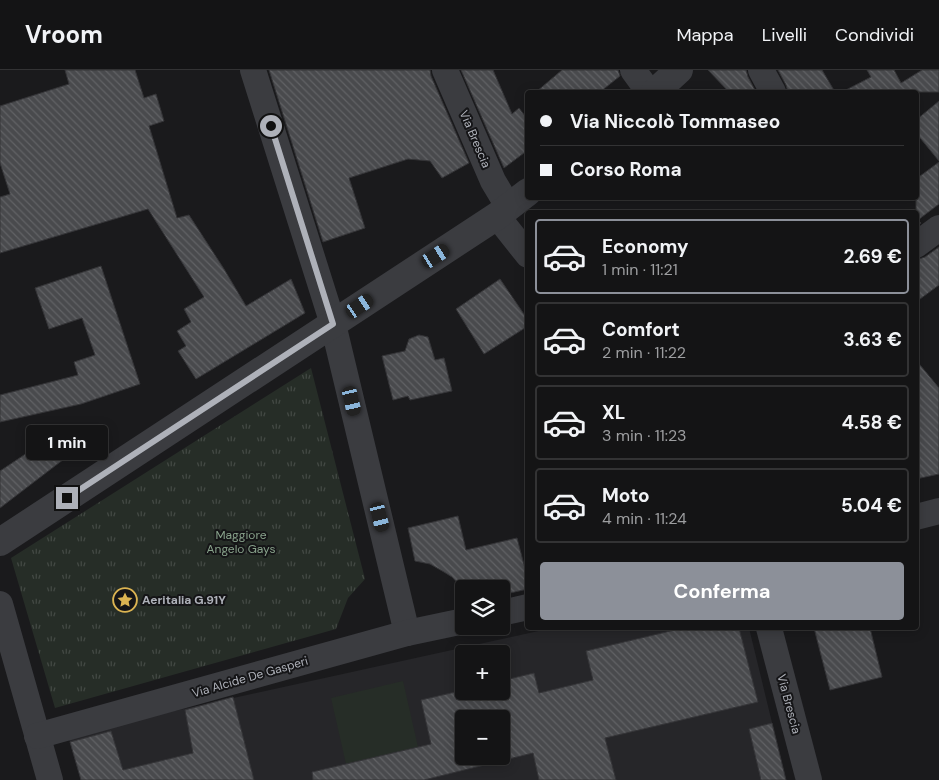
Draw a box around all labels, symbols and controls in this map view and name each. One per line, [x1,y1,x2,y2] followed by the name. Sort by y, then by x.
[25,19,103,50] text: Vroom
[676,23,734,47] text: Mappa
[762,23,807,47] text: Livelli
[835,23,914,47] text: Condividi
[456,108,494,170] street label: Via Brescia
[570,109,780,134] text: Via Niccolò Tommaseo
[260,115,282,137] route start
[570,157,682,182] text: Corso Roma
[542,234,587,279] icon: car
[602,234,689,259] text: Economy
[419,242,452,270] car
[844,244,902,269] text: 2.69 €
[602,259,678,280] text: 1 min · 11:21
[343,291,376,321] car
[542,317,587,362] icon: car
[602,317,680,342] text: Comfort
[843,327,902,352] text: 3.63 €
[602,342,686,363] text: 2 min · 11:22
[341,385,362,417] car
[542,400,587,445] icon: car
[602,400,625,425] text: XL
[842,410,902,435] text: 4.58 €
[602,425,687,446] text: 3 min · 11:23
[26,426,108,460] callout: 1 min
[48,432,86,453] text: 1 min
[542,483,587,528] icon: car
[602,483,650,508] text: Moto
[56,487,78,509] route end
[841,493,902,518] text: 5.04 €
[369,501,390,533] car
[602,508,687,529] text: 4 min · 11:24
[207,527,275,557] park label: Maggiore Angelo Gays
[540,562,904,620] button: Conferma
[455,580,510,765] map controls
[455,580,510,635] button: layers
[112,587,138,613] place icon: Aeritalia G.91Y
[142,592,226,608] place label: Aeritalia G.91Y
[455,645,510,700] button: +
[190,653,310,701] street label: Via Alcide De Gasperi
[773,672,805,736] street label: Via Brescia
[455,710,510,765] button: −

